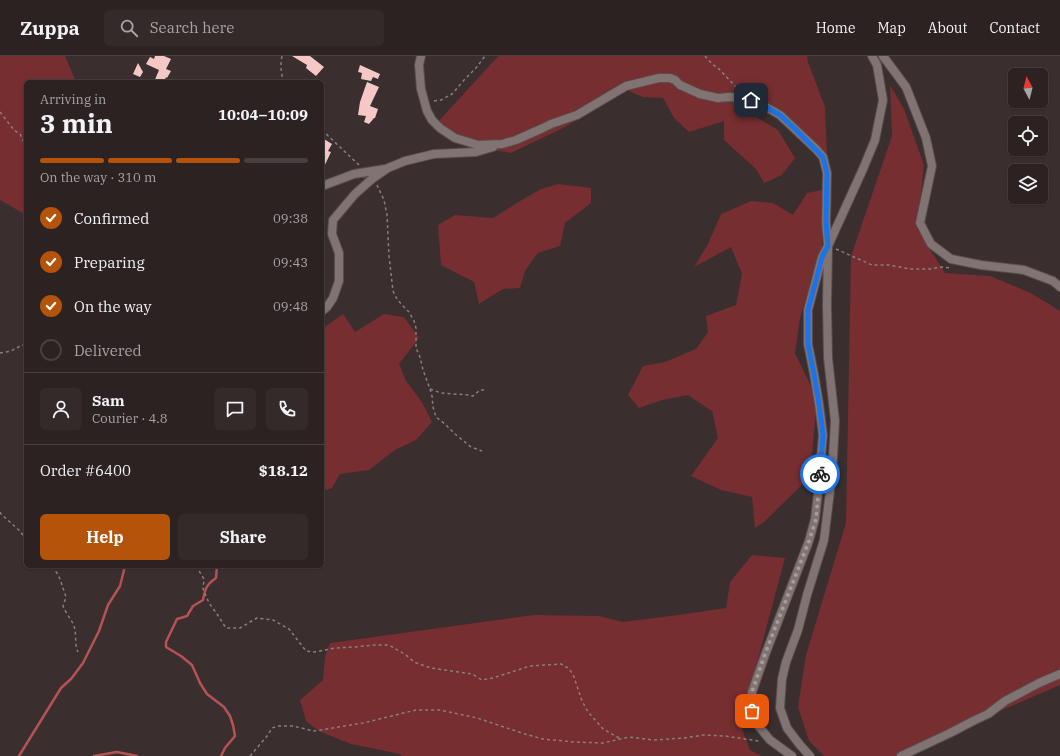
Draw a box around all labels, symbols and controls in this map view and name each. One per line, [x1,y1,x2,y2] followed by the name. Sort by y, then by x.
[104,10,384,46] search box
[20,16,80,40] text: Zuppa
[118,17,140,39] icon: search
[150,18,234,37] text: Search here
[816,19,855,37] text: Home
[877,19,906,37] text: Map
[928,19,967,37] text: About
[989,19,1040,37] text: Contact
[1008,68,1048,108] north arrow
[1008,68,1048,204] map controls
[734,83,768,117] pin
[740,89,762,111] icon: home
[40,91,106,108] text: Arriving in
[218,105,308,124] text: 10:04–10:09
[40,106,113,140] text: 3 min
[1008,116,1048,156] button: locate
[1008,164,1048,204] button: layers
[40,169,156,186] text: On the way · 310 m
[40,207,62,229] icon: check
[74,209,149,228] text: Confirmed
[273,210,308,227] text: 09:38
[40,251,62,273] icon: check
[74,253,145,272] text: Preparing
[273,254,308,271] text: 09:43
[40,295,62,317] icon: check
[74,297,152,316] text: On the way
[273,298,308,315] text: 09:48
[74,341,142,360] text: Delivered
[40,388,82,430] button: person
[214,388,256,430] button: chat
[266,388,308,430] button: phone
[92,391,125,410] text: Sam
[92,410,168,427] text: Courier · 4.8
[800,454,840,494] courier
[40,461,131,480] text: Order #6400
[259,461,308,480] text: $18.12
[809,463,831,485] icon: bike
[40,514,170,560] button: Help
[178,514,308,560] button: Share
[735,694,769,728] pin
[741,700,763,722] icon: bag

